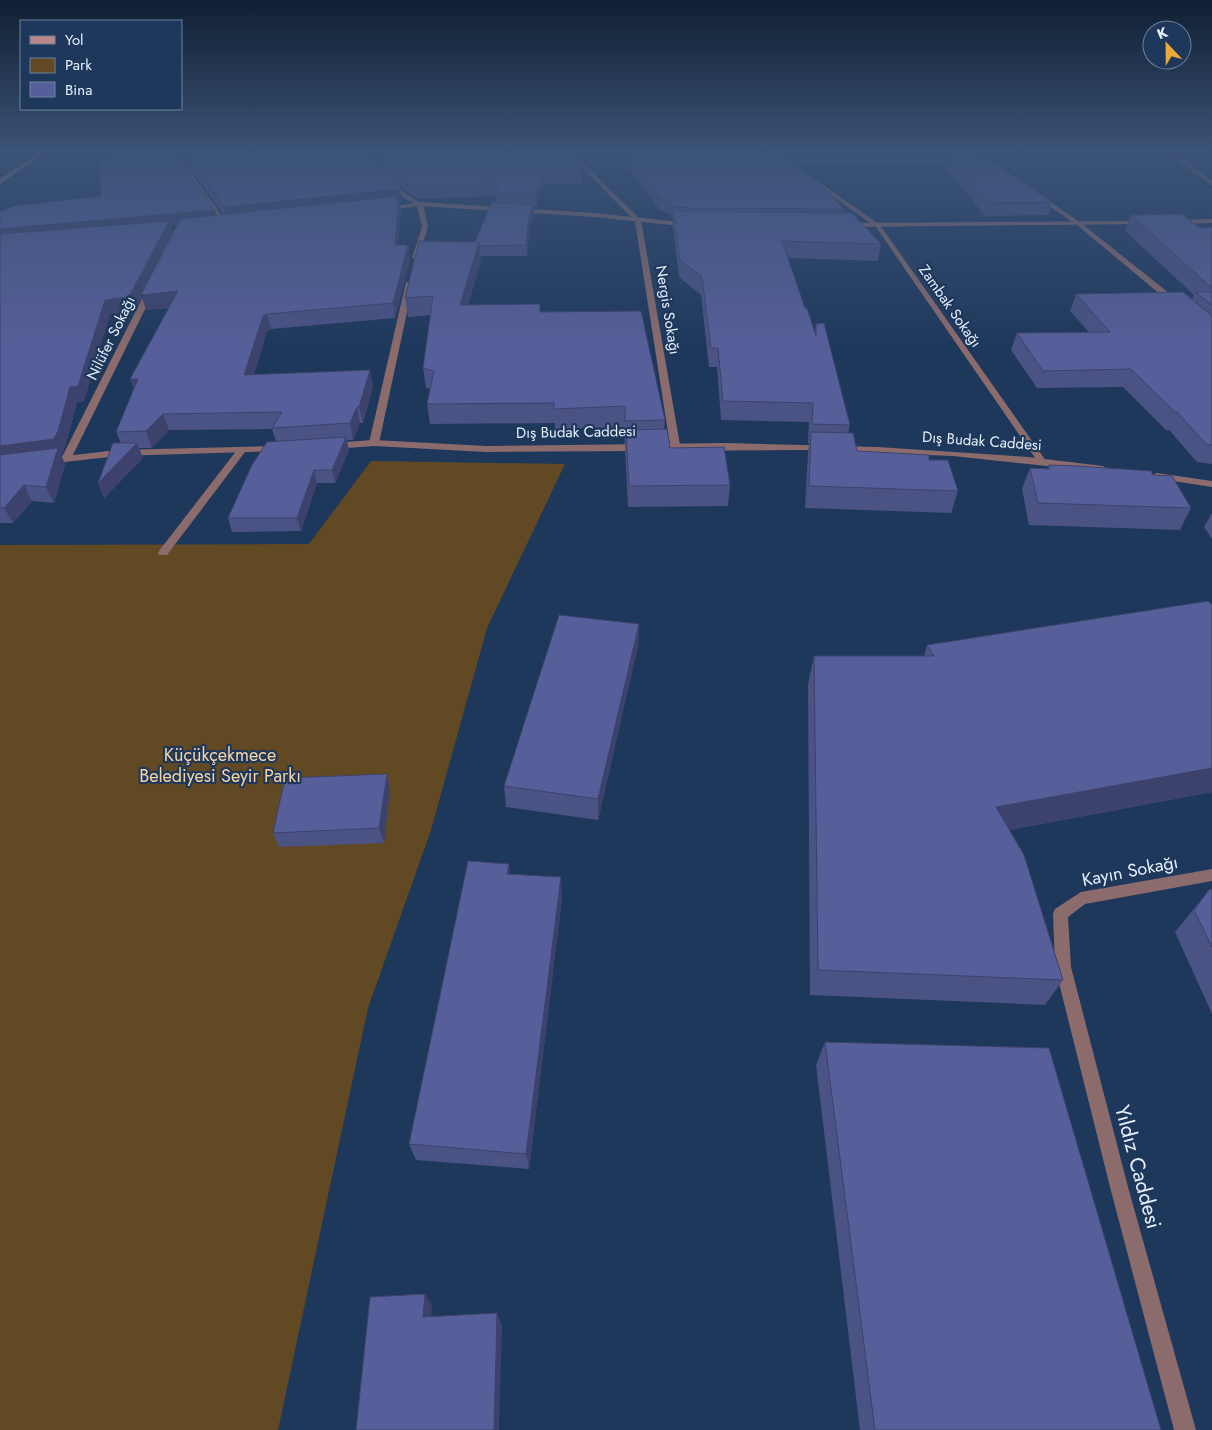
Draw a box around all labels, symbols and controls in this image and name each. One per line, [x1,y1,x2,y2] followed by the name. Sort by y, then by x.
[20,20,182,110] legend
[1142,20,1192,70] north arrow
[1154,22,1171,44] text: K
[65,29,84,51] text: Yol
[65,54,92,76] text: Park
[65,79,92,101] text: Bina
[913,260,987,352] street label: Zambak Sokağı
[650,264,686,356] street label: Nergis Sokağı
[81,292,141,384] street label: Nilüfer Sokağı
[516,420,636,444] street label: Dış Budak Caddesi
[921,426,1043,456] street label: Dış Budak Caddesi
[139,742,301,789] park label: Küçükçekmece Belediyesi Seyir Parkı
[1080,849,1180,893] street label: Kayın Sokağı
[1107,1102,1169,1232] street label: Yıldız Caddesi

